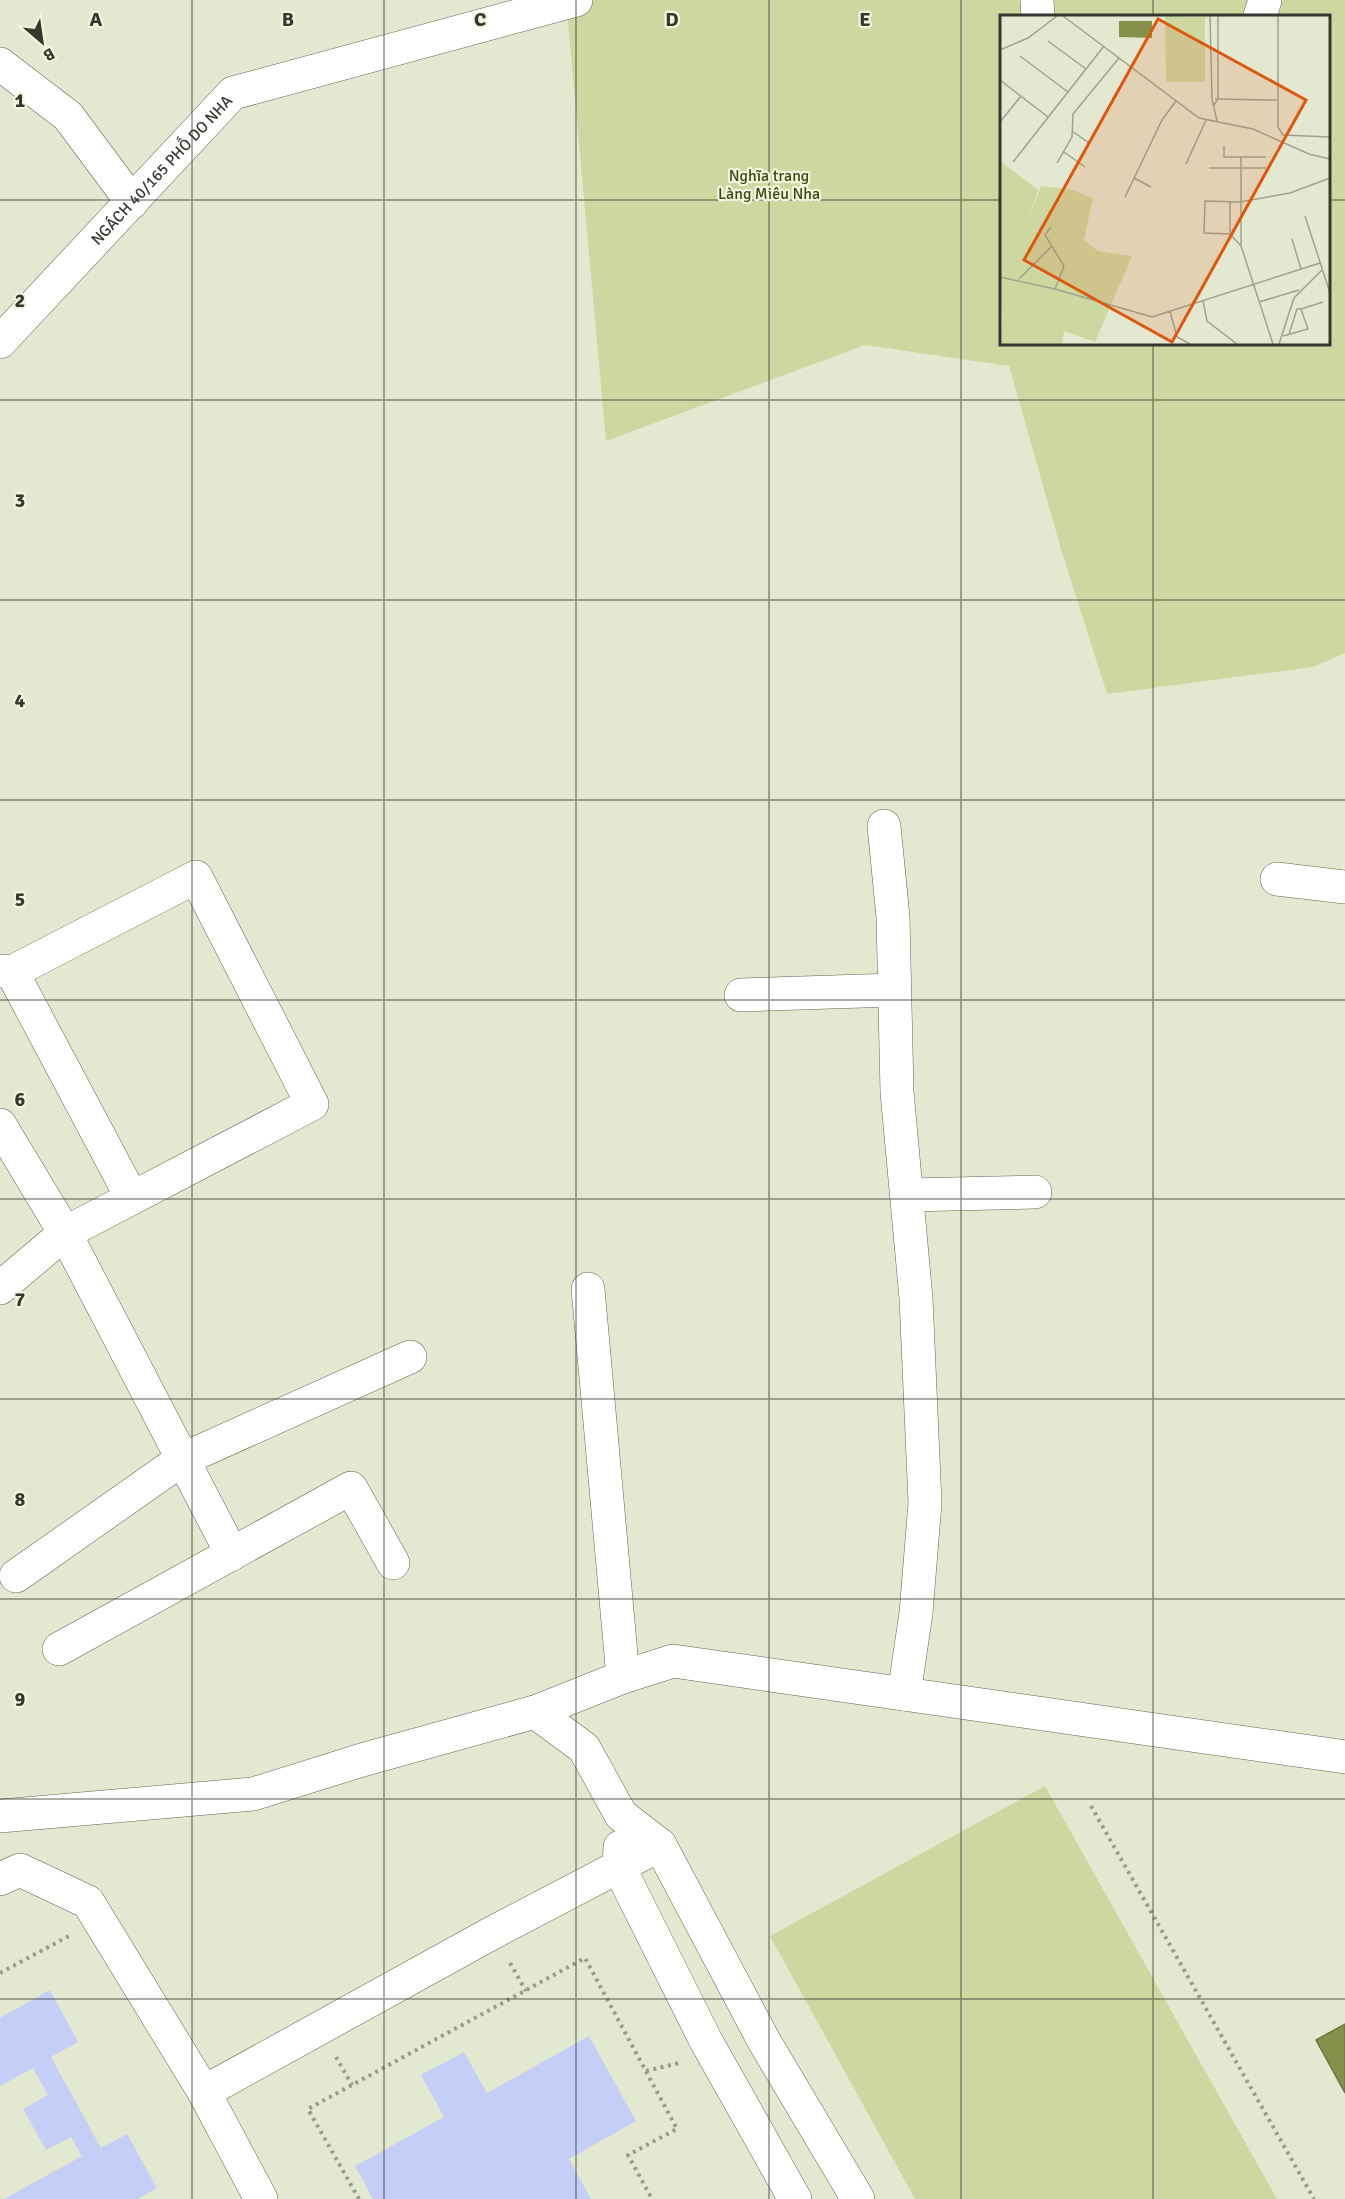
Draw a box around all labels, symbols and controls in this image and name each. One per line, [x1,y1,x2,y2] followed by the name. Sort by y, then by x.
[90,7,103,32] text: A
[282,7,294,32] text: B
[474,7,486,32] text: C
[665,7,679,32] text: D
[859,7,871,32] text: E
[12,12,72,72] north arrow
[1000,15,1330,345] inset map
[39,43,58,65] text: B
[15,88,26,113] text: 1
[87,91,237,250] street label: NGÁCH 40/165 PHỐ DO NHA
[718,166,820,204] park label: Nghĩa trang Làng Miêu Nha
[15,288,25,313] text: 2
[15,488,25,513] text: 3
[15,688,26,713] text: 4
[15,887,25,912] text: 5
[15,1087,26,1112] text: 6
[15,1287,26,1312] text: 7
[15,1487,26,1512] text: 8
[15,1687,26,1712] text: 9

